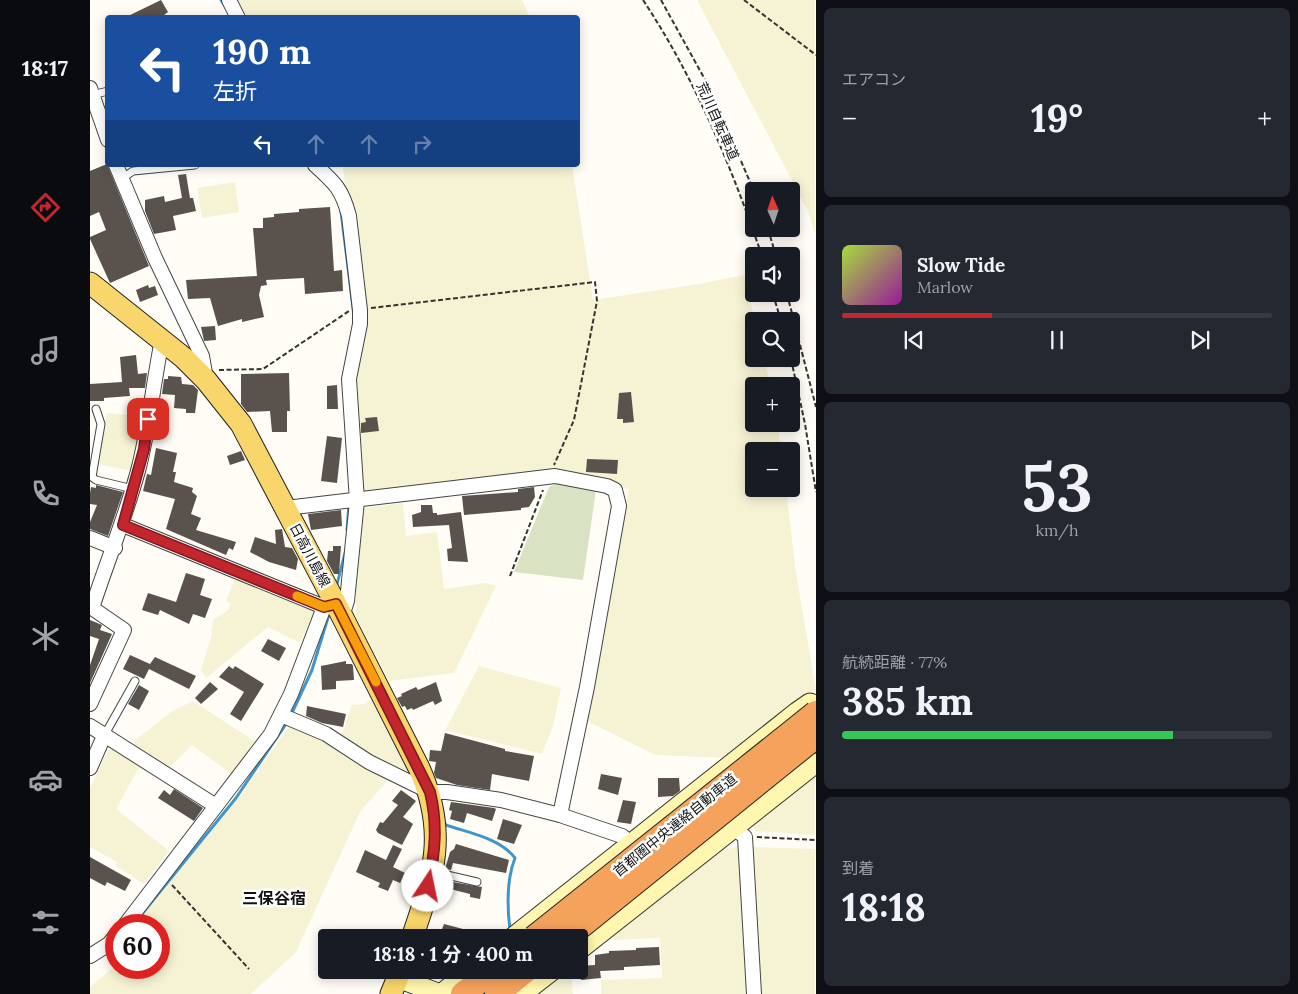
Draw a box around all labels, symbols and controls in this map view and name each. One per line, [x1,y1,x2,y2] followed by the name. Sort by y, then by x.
[213,29,311,74] text: 190 m
[130,35,195,100] icon: left
[22,54,68,82] text: 18:17
[842,69,906,89] text: エアコン
[213,77,257,105] text: 左折
[693,79,743,163] street label: 荒川自転車道
[1031,94,1083,142] text: 19°
[842,101,857,137] text: −
[1257,101,1272,137] text: +
[249,130,277,158] icon: left
[302,130,330,158] icon: ahead
[355,130,383,158] icon: ahead
[408,130,436,158] icon: right
[745,182,800,238] north arrow
[745,182,800,497] map controls
[28,190,63,225] icon: directions
[745,247,800,302] button: sound
[917,253,1005,277] text: Slow Tide
[917,277,973,297] text: Marlow
[745,312,800,367] button: search
[900,326,928,354] icon: previous
[1043,326,1071,354] icon: pause
[1186,326,1214,354] icon: next
[28,333,63,368] icon: music
[745,377,800,432] button: +
[127,398,169,440] pin
[134,405,162,433] icon: arrive
[745,442,800,497] button: −
[1021,446,1093,529] text: 53
[28,476,63,511] icon: phone
[286,520,334,590] street label: 日高川島線
[1035,520,1079,540] text: km/h
[28,619,63,654] icon: climate
[842,652,947,672] text: 航続距離 · 77%
[842,677,973,725] text: 385 km
[28,762,63,797] icon: car
[609,770,741,880] street label: 首都圏中央連絡自動車道
[842,858,874,878] text: 到着
[401,859,453,911] position arrow
[842,883,926,931] text: 18:18
[242,888,306,908] district label: 三保谷宿
[28,905,63,940] icon: filters
[105,914,170,979] speed limit sign: 60
[373,942,533,966] text: 18:18 · 1 分 · 400 m

